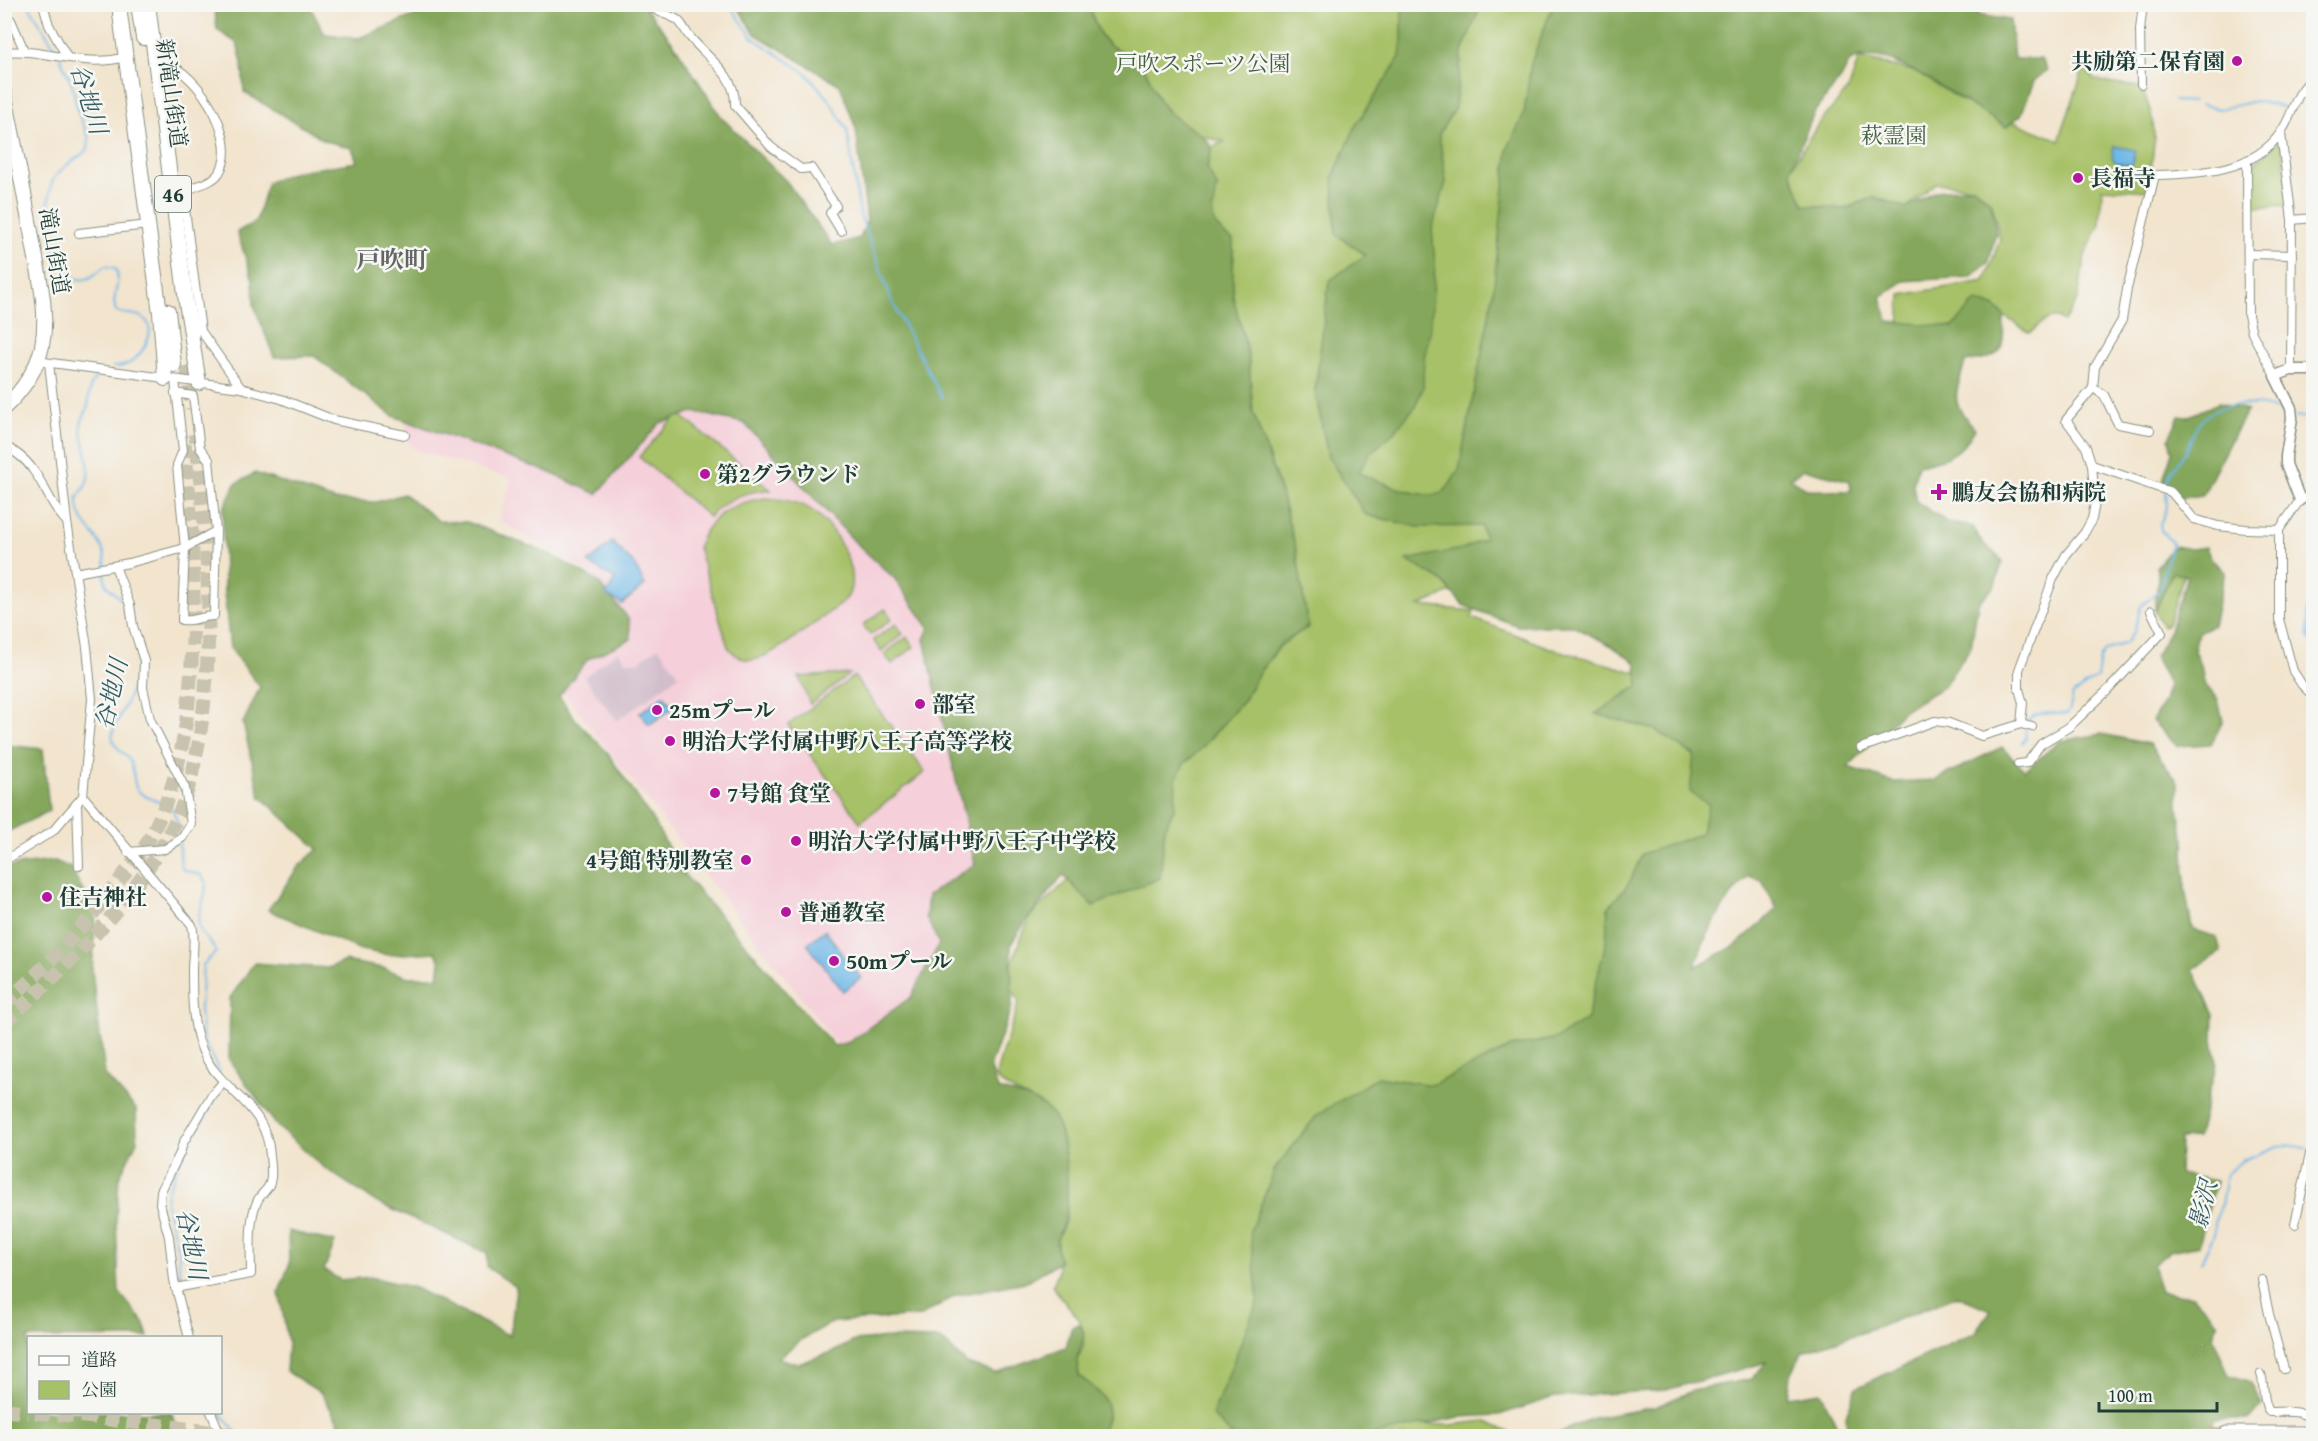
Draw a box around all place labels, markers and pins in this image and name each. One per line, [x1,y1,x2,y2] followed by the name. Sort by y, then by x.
[2071,45,2225,77] place label: 共励第二保育園
[2230,54,2244,68] marker: 共励第二保育園
[2090,162,2156,194] place label: 長福寺
[2071,171,2085,185] marker: 長福寺
[717,458,860,490] place label: 第2グラウンド
[698,467,712,481] marker: 第2グラウンド
[1952,476,2106,508] place label: 鵬友会協和病院
[1930,483,1948,501] marker: 鵬友会協和病院
[932,688,976,720] place label: 部室
[669,694,776,726] place label: 25mプール
[913,697,927,711] marker: 部室
[650,703,664,717] marker: 25mプール
[682,725,1012,757] place label: 明治大学付属中野八王子高等学校
[663,734,677,748] marker: 明治大学付属中野八王子高等学校
[727,777,831,809] place label: 7号館 食堂
[708,786,722,800] marker: 7号館 食堂
[808,825,1116,857] place label: 明治大学付属中野八王子中学校
[789,834,803,848] marker: 明治大学付属中野八王子中学校
[586,844,734,876] place label: 4号館 特別教室
[739,853,753,867] marker: 4号館 特別教室
[59,881,147,913] place label: 住吉神社
[40,890,54,904] marker: 住吉神社
[798,896,886,928] place label: 普通教室
[779,905,793,919] marker: 普通教室
[846,945,953,977] place label: 50mプール
[827,954,841,968] marker: 50mプール

